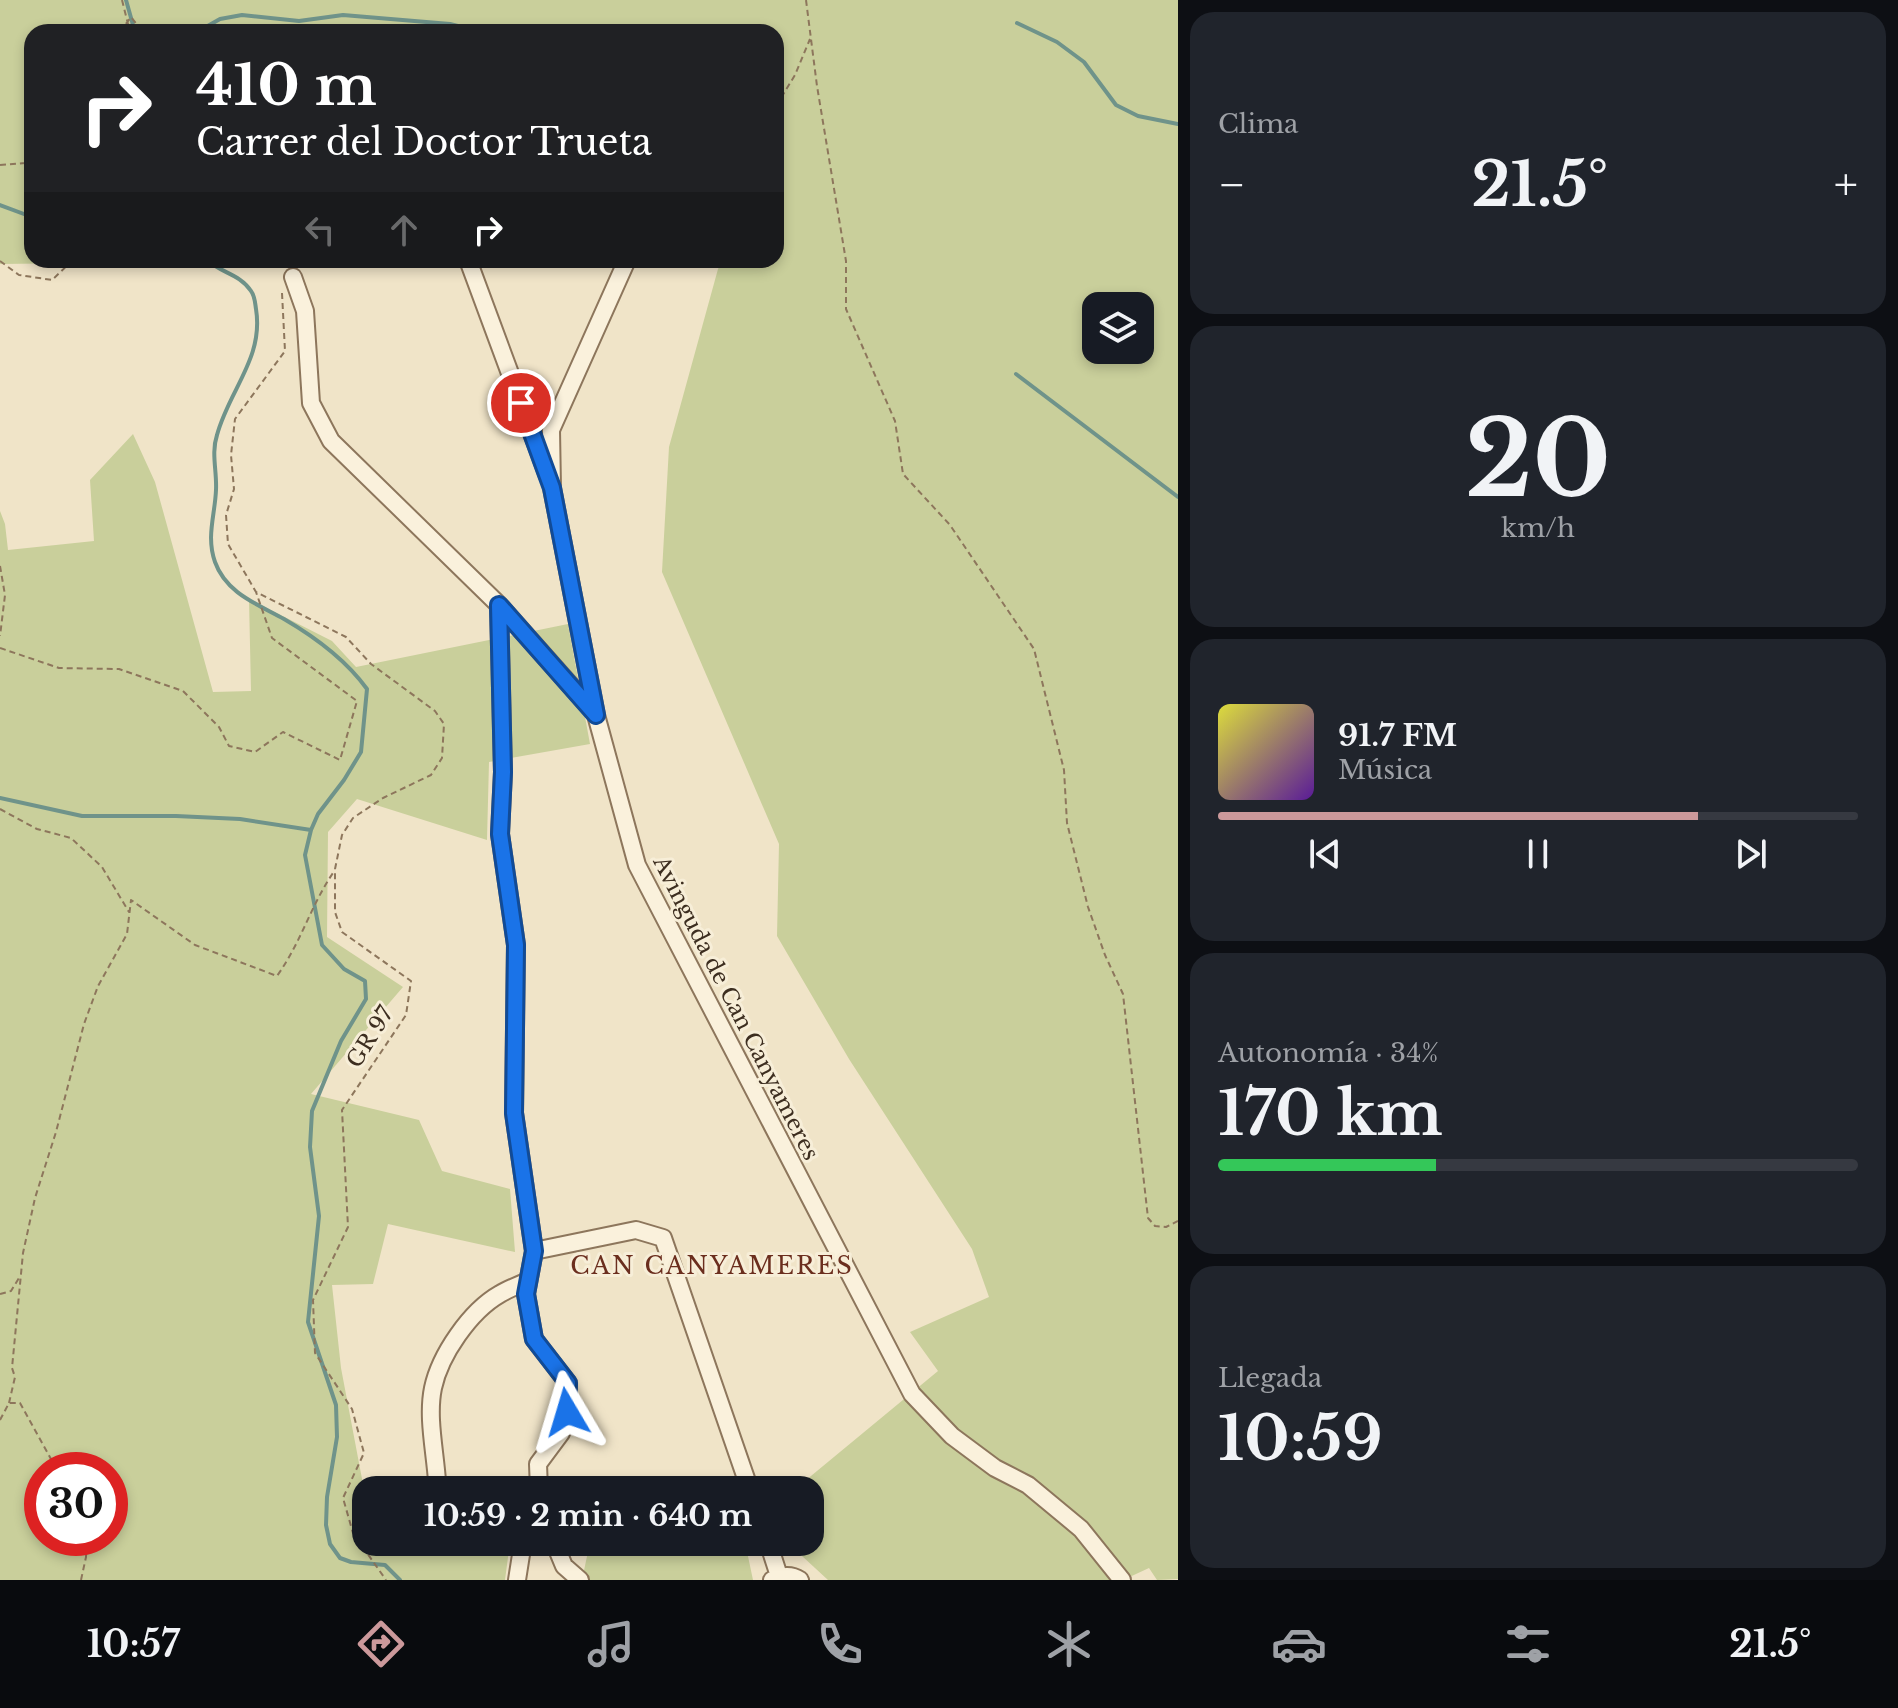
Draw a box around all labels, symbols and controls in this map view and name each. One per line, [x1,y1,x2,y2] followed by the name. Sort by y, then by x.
[196,51,377,120] text: 410 m
[64,56,168,160] icon: right
[1218,108,1298,140] text: Clima
[196,120,652,165] text: Carrer del Doctor Trueta
[1472,148,1608,222] text: 21.5°
[1218,157,1246,212] text: −
[1834,157,1858,212] text: +
[298,208,342,252] icon: left
[382,208,426,252] icon: ahead
[466,208,510,252] icon: right
[1082,292,1154,364] map controls
[1082,292,1154,364] button: layers
[487,369,555,437] pin
[499,381,543,425] icon: arrive
[1465,395,1611,524] text: 20
[1501,512,1575,544] text: km/h
[1338,717,1457,754] text: 91.7 FM
[1338,754,1432,786] text: Música
[1303,832,1347,876] icon: previous
[1516,832,1560,876] icon: pause
[1729,832,1773,876] icon: next
[647,851,825,1165] street label: Avinguda de Can Canyameres
[341,1001,400,1073] street label: GR 97
[1218,1037,1439,1069] text: Autonomía · 34%
[1218,1077,1443,1151] text: 170 km
[570,1251,854,1280] district label: CAN CANYAMERES
[1218,1362,1322,1394] text: Llegada
[525,1370,609,1454] position arrow
[1218,1402,1383,1476] text: 10:59
[24,1452,128,1556] speed limit sign: 30
[424,1497,752,1534] text: 10:59 · 2 min · 640 m
[353,1616,409,1672] icon: directions
[583,1616,639,1672] icon: music
[812,1616,868,1672] icon: phone
[1041,1616,1097,1672] icon: climate
[1271,1616,1327,1672] icon: car
[1500,1616,1556,1672] icon: filters
[87,1622,180,1667] text: 10:57
[1729,1622,1811,1667] text: 21.5°

